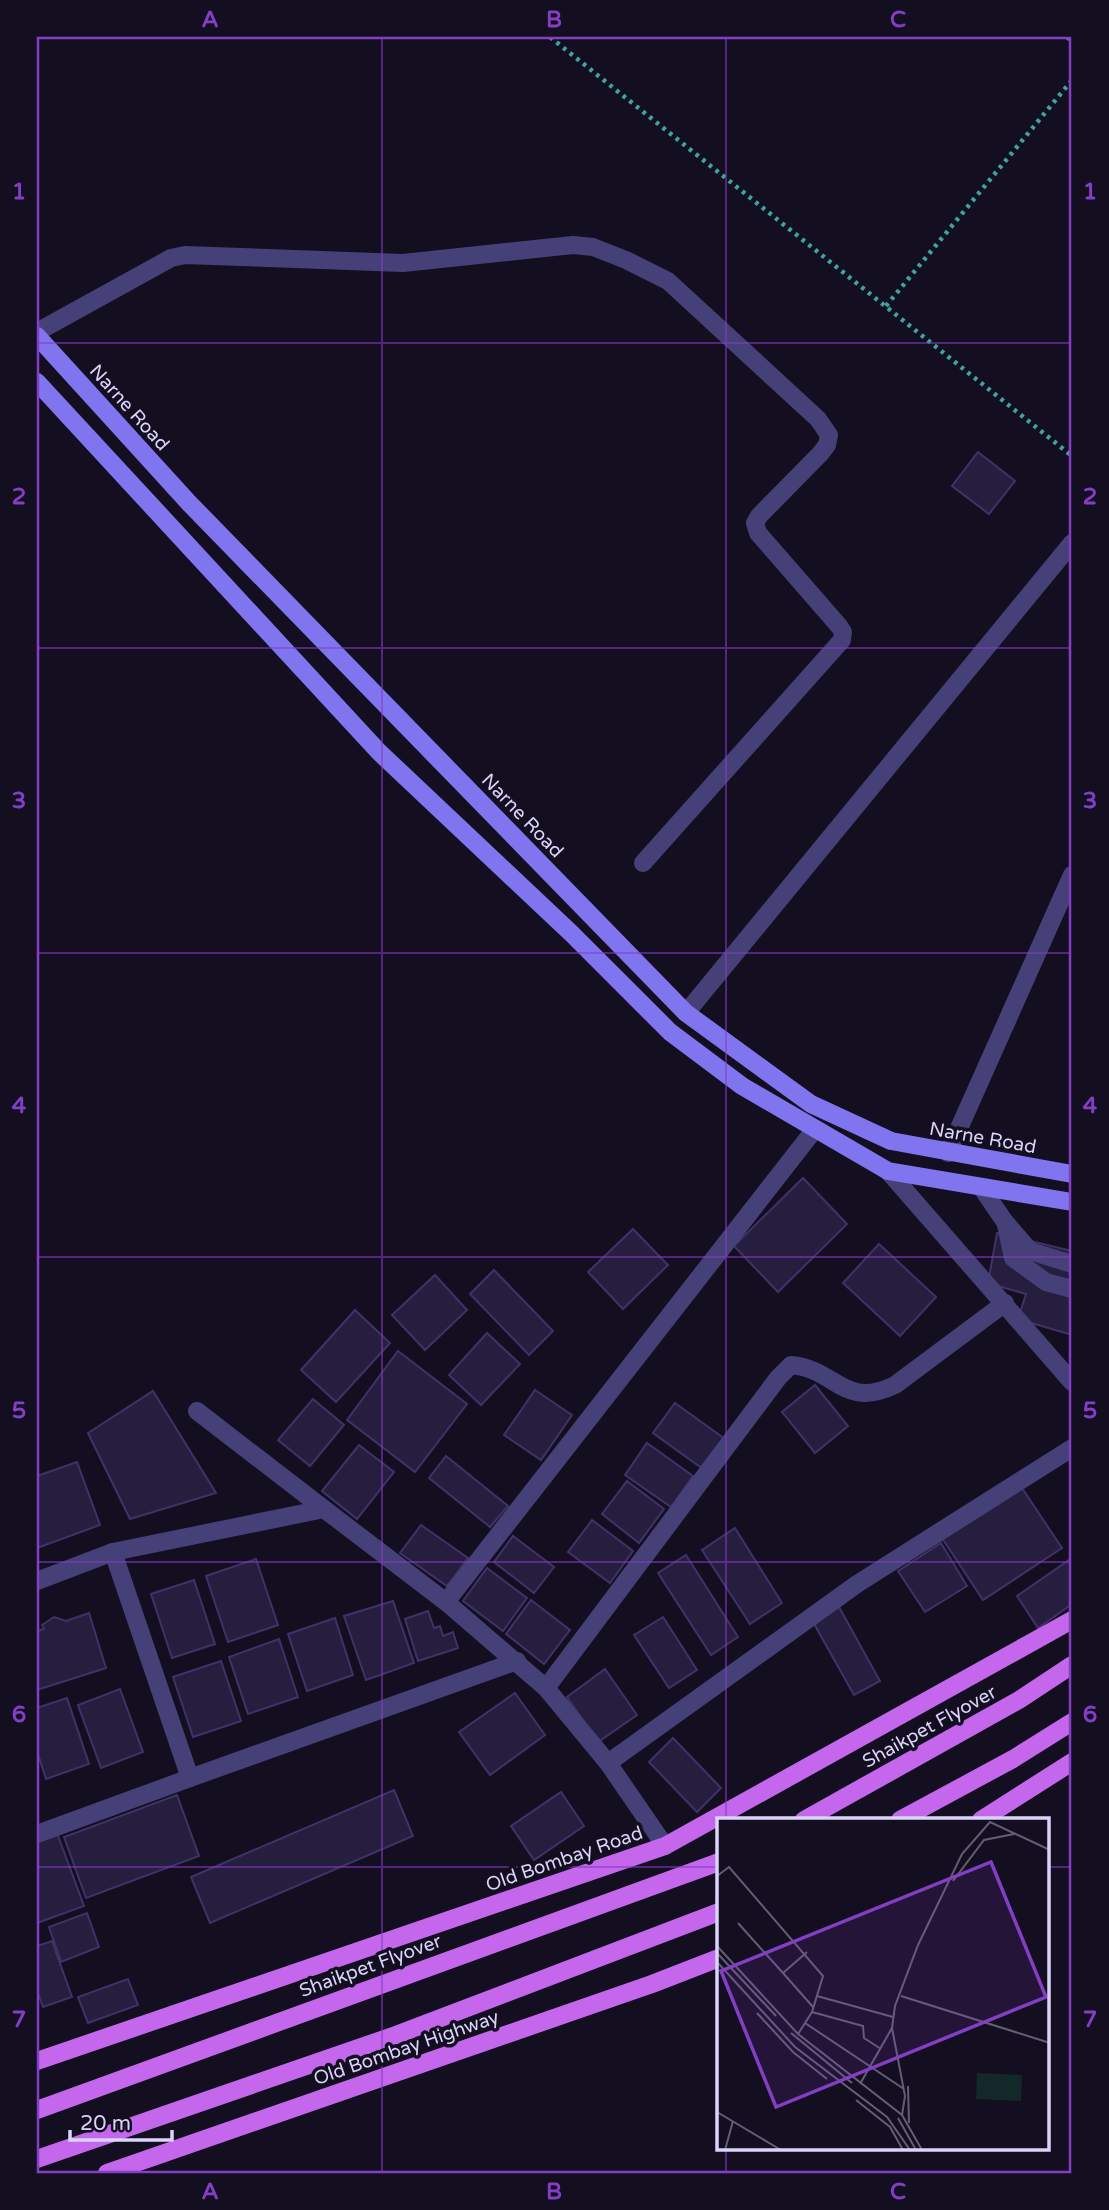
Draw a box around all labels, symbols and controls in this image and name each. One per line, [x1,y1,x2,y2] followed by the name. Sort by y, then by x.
[201,6,219,34] text: A
[546,6,562,34] text: B
[890,6,906,34] text: C
[12,178,26,206] text: 1
[1083,178,1097,206] text: 1
[85,360,174,455] street label: Narne Road
[12,483,26,511] text: 2
[1083,483,1097,511] text: 2
[477,769,568,862] street label: Narne Road
[12,787,26,815] text: 3
[1083,787,1097,815] text: 3
[12,1092,27,1120] text: 4
[1083,1092,1098,1120] text: 4
[928,1118,1038,1158] street label: Narne Road
[12,1397,26,1425] text: 5
[1083,1397,1097,1425] text: 5
[859,1681,1001,1773] street label: Shaikpet Flyover
[12,1701,26,1729] text: 6
[1083,1701,1097,1729] text: 6
[717,1818,1050,2150] inset map
[483,1822,646,1896] street label: Old Bombay Road
[296,1930,445,2002] street label: Shaikpet Flyover
[12,2006,26,2034] text: 7
[311,2006,502,2090] street label: Old Bombay Highway
[1083,2006,1097,2034] text: 7
[70,2098,172,2142] scale bar
[80,2111,131,2136] text: 20 m
[201,2178,219,2206] text: A
[546,2178,562,2206] text: B
[890,2178,906,2206] text: C

